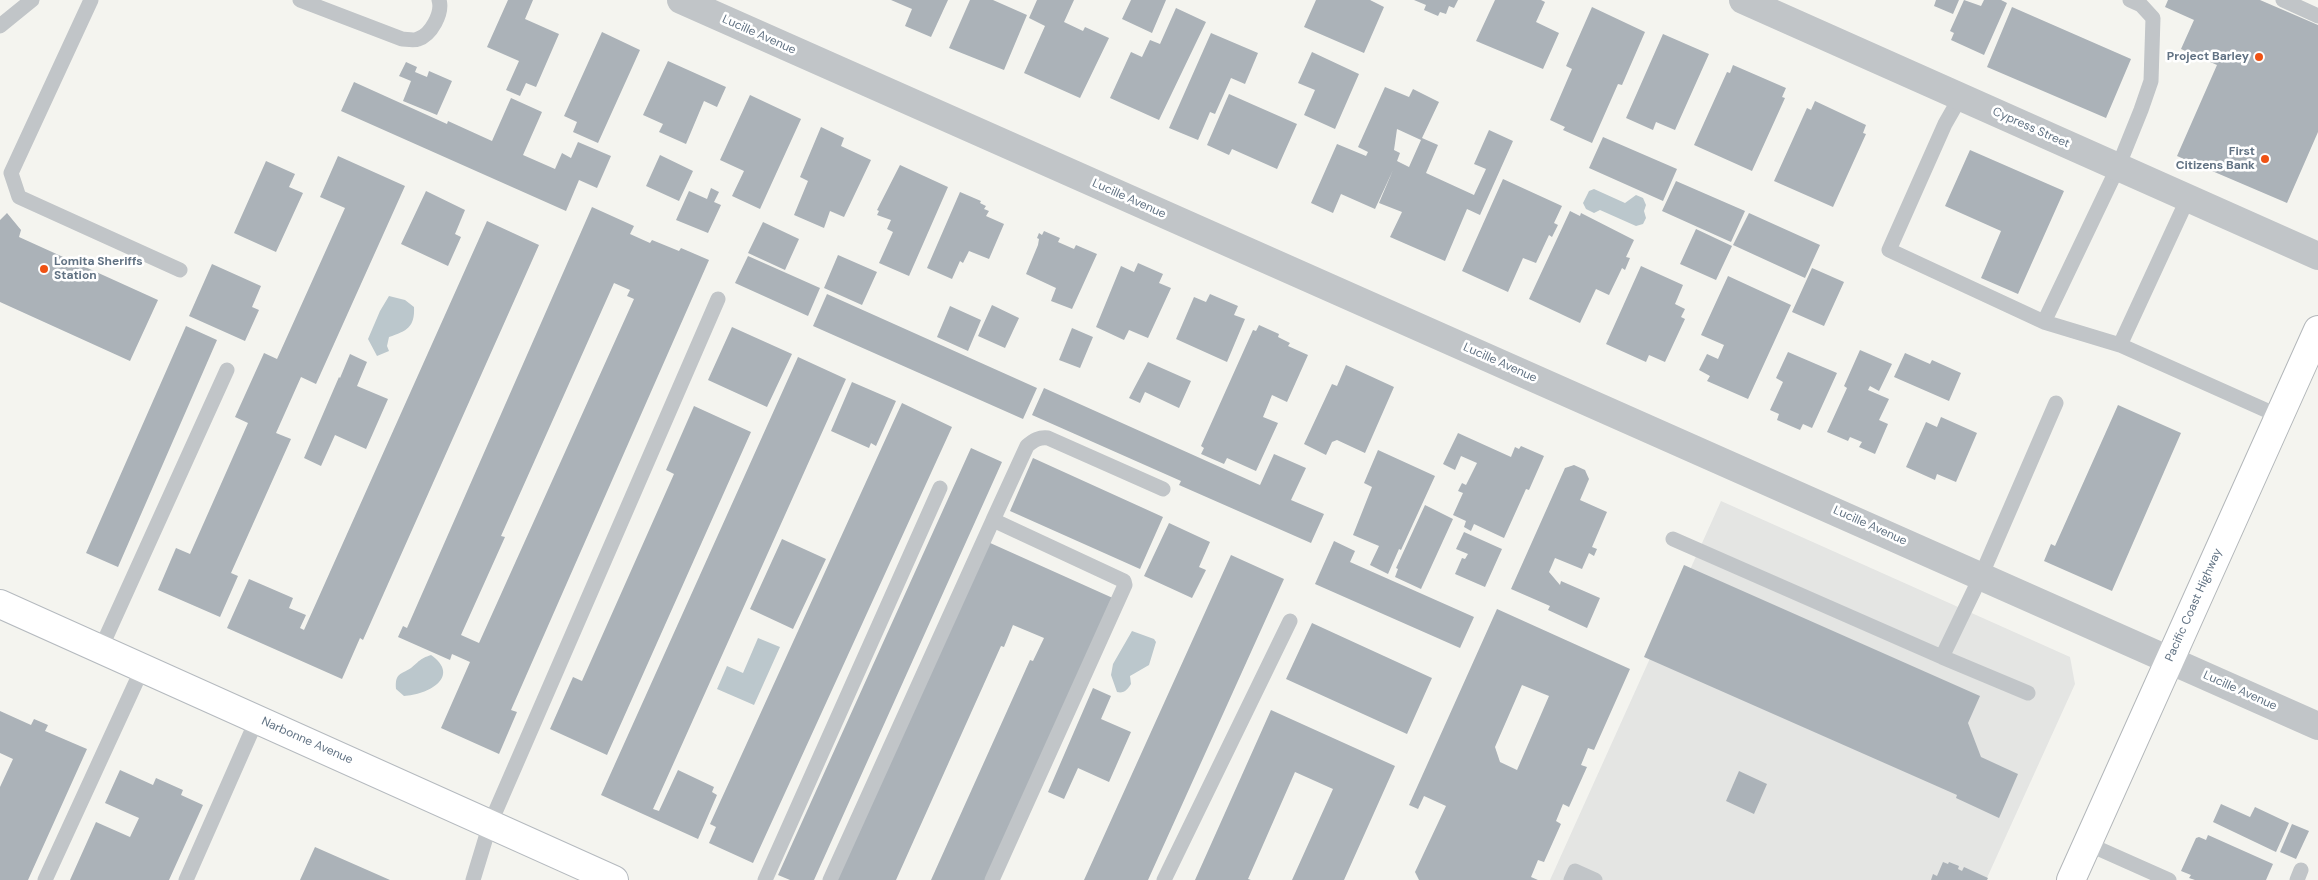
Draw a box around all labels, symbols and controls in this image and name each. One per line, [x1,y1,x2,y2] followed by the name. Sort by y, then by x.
[720,12,798,58] street label: Lucille Avenue
[2167,50,2249,64] place label: Project Barley
[2253,51,2265,63] marker: Project Barley
[1990,105,2072,151] street label: Cypress Street
[2176,145,2255,173] place label: First Citizens Bank
[2259,153,2271,165] marker: First Citizens Bank
[1090,176,1168,222] street label: Lucille Avenue
[54,255,143,283] place label: Lomita Sheriffs Station
[38,263,50,275] marker: Lomita Sheriffs Station
[1461,340,1539,386] street label: Lucille Avenue
[1831,503,1909,549] street label: Lucille Avenue
[2163,546,2225,664] street label: Pacific Coast Highway
[2201,668,2279,714] street label: Lucille Avenue
[259,714,355,768] street label: Narbonne Avenue

